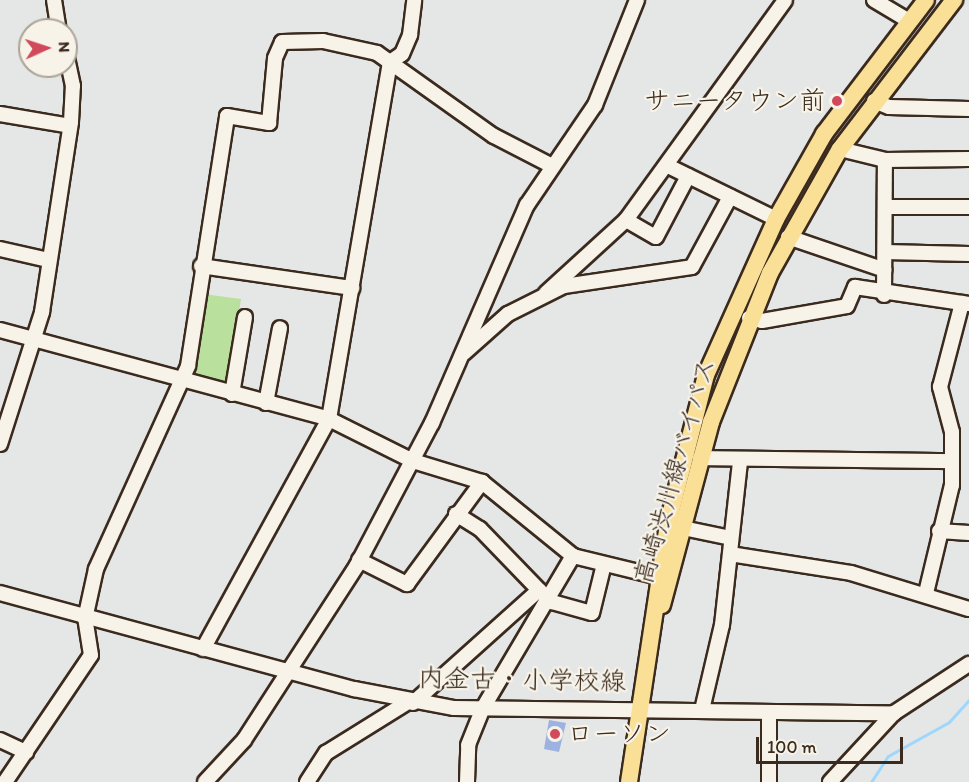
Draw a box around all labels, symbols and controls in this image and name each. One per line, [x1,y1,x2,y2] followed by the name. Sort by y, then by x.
[18,18,78,78] north arrow
[55,41,74,53] text: N
[644,85,825,117] place label: サニータウン前
[830,94,844,108] marker: サニータウン前
[628,354,722,588] street label: 高崎渋川線バイパス
[418,663,626,697] street label: 内金古・小学校線
[567,718,671,750] place label: ローソン
[759,725,906,763] scale bar
[548,727,562,741] marker: ローソン
[767,736,817,758] text: 100 m

